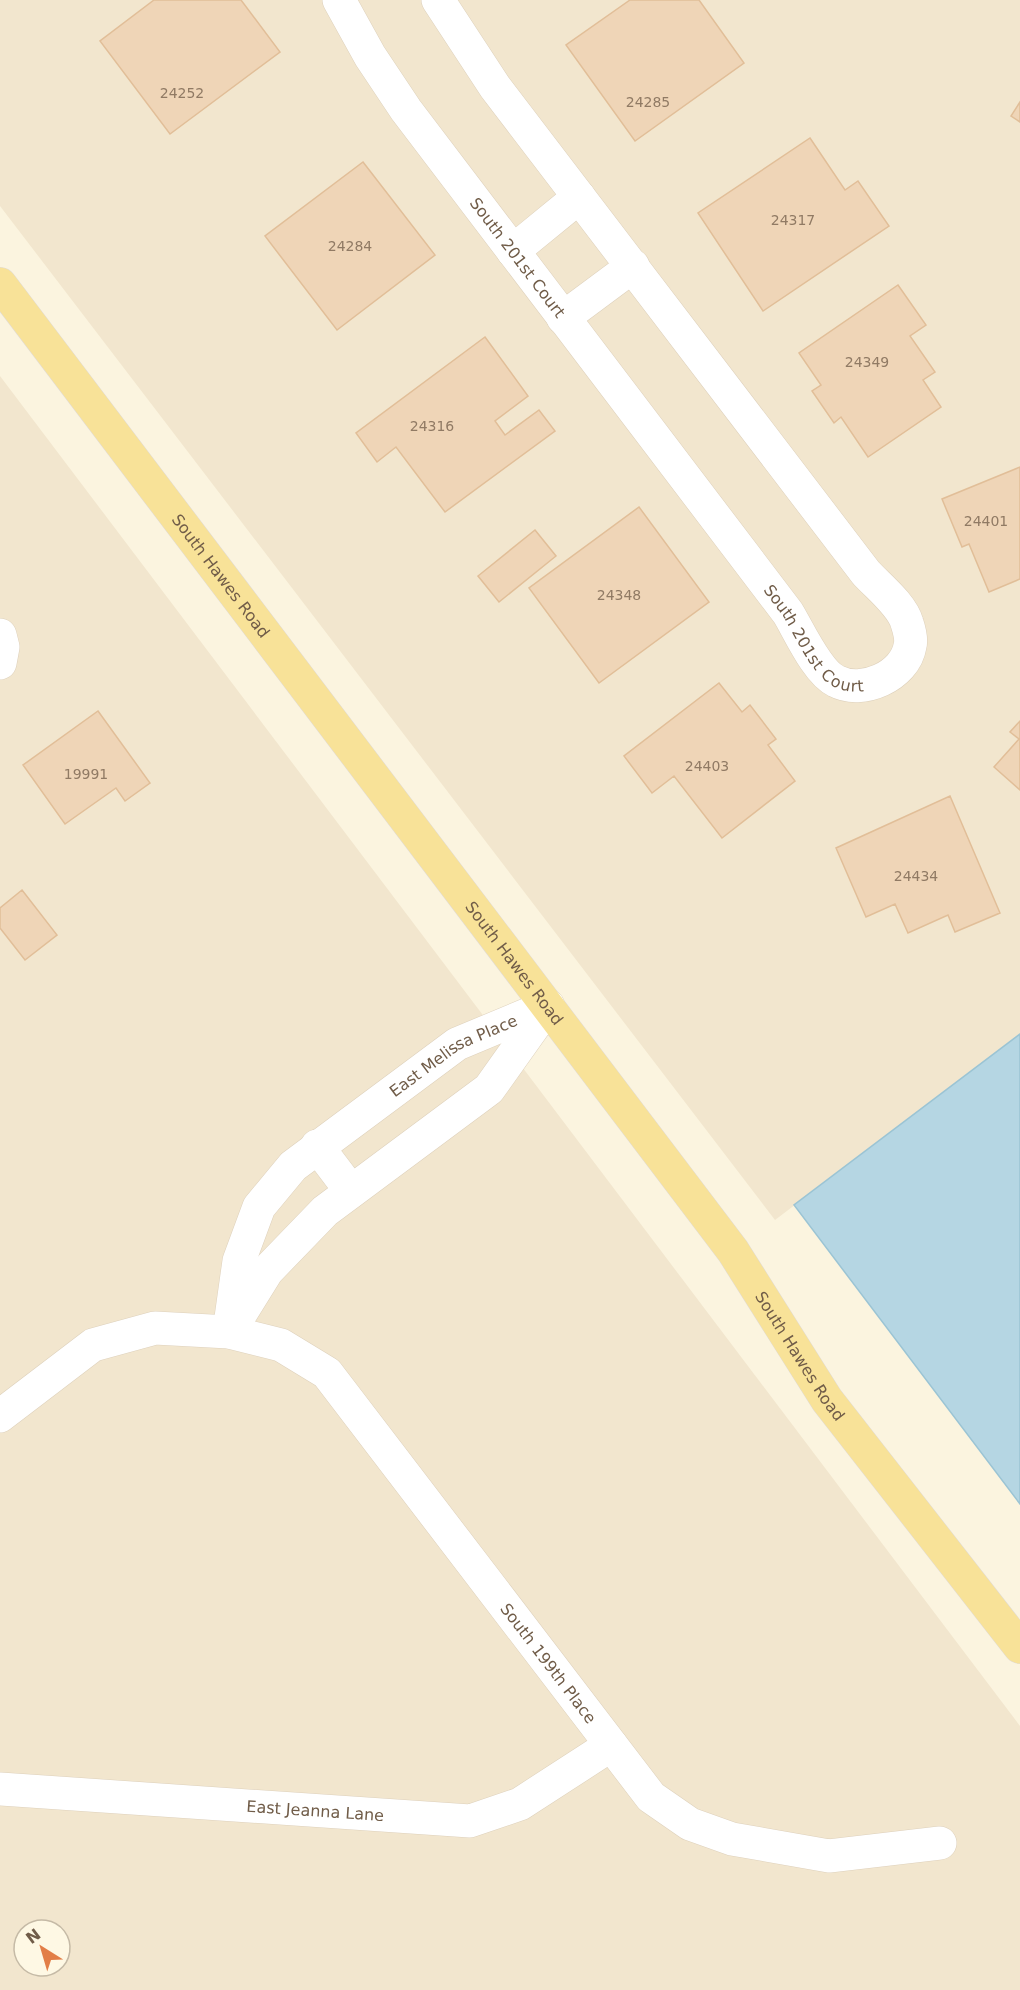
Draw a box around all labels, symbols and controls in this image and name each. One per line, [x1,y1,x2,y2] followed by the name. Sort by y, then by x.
[160,85,204,101] house number: 24252
[626,94,670,110] house number: 24285
[466,194,570,321] street label: South 201st Court
[771,212,815,228] house number: 24317
[328,238,372,254] house number: 24284
[845,354,889,370] house number: 24349
[410,418,454,434] house number: 24316
[168,510,274,641] street label: South Hawes Road
[964,513,1008,529] house number: 24401
[760,581,864,695] street label: South 201st Court
[597,587,641,603] house number: 24348
[685,758,729,774] house number: 24403
[64,766,108,782] house number: 19991
[894,868,938,884] house number: 24434
[462,897,568,1028] street label: South Hawes Road
[385,1010,520,1101] street label: East Melissa Place
[751,1288,849,1424] street label: South Hawes Road
[497,1599,601,1727] street label: South 199th Place
[246,1796,385,1825] street label: East Jeanna Lane
[12,1918,72,1978] north arrow
[22,1925,44,1948] text: N

